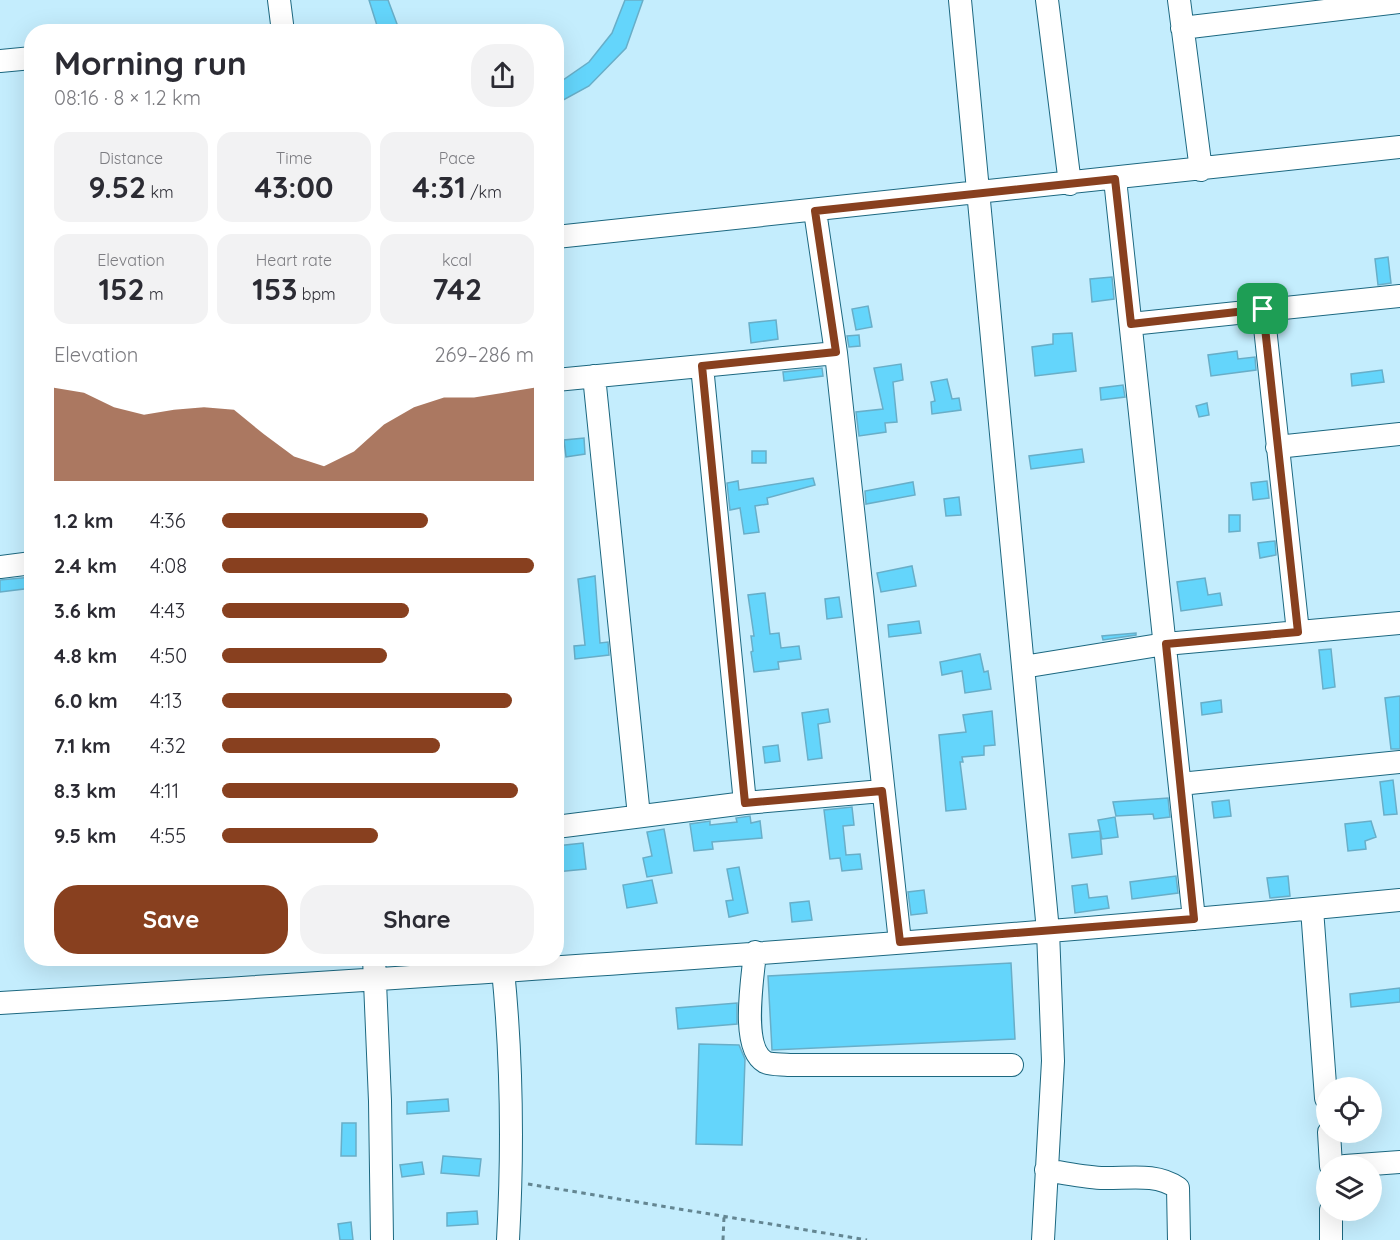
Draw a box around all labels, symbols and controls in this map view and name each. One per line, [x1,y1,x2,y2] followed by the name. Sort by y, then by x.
[54,42,247,83] text: Morning run
[471,44,534,107] button: share
[54,85,201,110] text: 08:16 · 8 × 1.2 km
[99,148,163,168] text: Distance
[276,148,312,168] text: Time
[439,148,475,168] text: Pace
[88,168,146,206] text: 9.52
[255,168,333,206] text: 43:00
[412,168,466,206] text: 4:31
[146,182,174,202] text: km
[466,182,502,202] text: /km
[97,250,165,270] text: Elevation
[256,250,332,270] text: Heart rate
[442,250,472,270] text: kcal
[99,270,145,308] text: 152
[252,270,297,308] text: 153
[432,270,482,308] text: 742
[1237,283,1288,334] pin
[145,284,164,304] text: m
[297,284,336,304] text: bpm
[1246,292,1279,325] icon: arrive
[54,342,138,367] text: Elevation
[434,342,534,367] text: 269–286 m
[54,508,114,533] text: 1.2 km
[150,508,186,533] text: 4:36
[54,553,117,578] text: 2.4 km
[150,553,187,578] text: 4:08
[54,598,116,623] text: 3.6 km
[150,598,185,623] text: 4:43
[54,643,117,668] text: 4.8 km
[150,643,187,668] text: 4:50
[54,688,118,713] text: 6.0 km
[150,688,182,713] text: 4:13
[54,733,111,758] text: 7.1 km
[150,733,186,758] text: 4:32
[54,778,116,803] text: 8.3 km
[150,778,179,803] text: 4:11
[54,823,116,848] text: 9.5 km
[150,823,186,848] text: 4:55
[54,885,288,954] button: Save
[300,885,534,954] button: Share
[1316,1077,1382,1221] map controls
[1316,1077,1382,1143] button: locate
[1316,1155,1382,1221] button: layers

